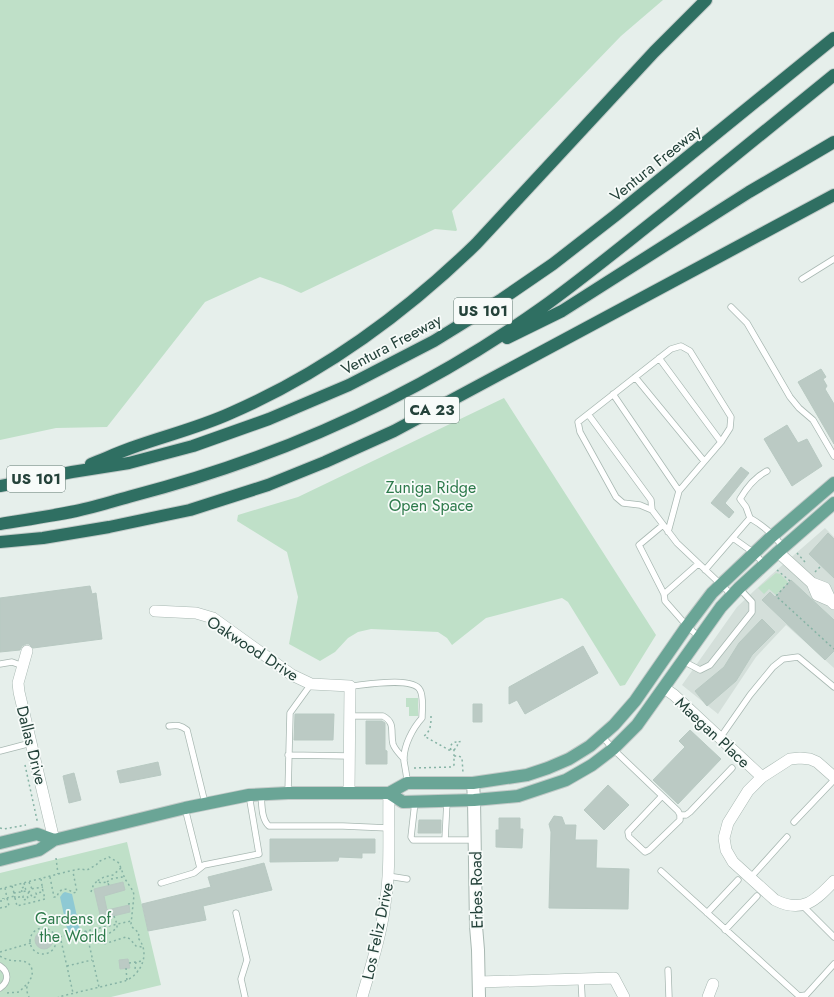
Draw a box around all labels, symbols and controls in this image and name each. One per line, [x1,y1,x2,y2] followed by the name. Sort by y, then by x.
[605,119,706,207] street label: Ventura Freeway
[454,298,512,324] road number: US 101
[337,308,446,381] street label: Ventura Freeway
[405,397,459,423] road number: CA 23
[7,466,65,492] road number: US 101
[386,476,476,517] park label: Zuniga Ridge Open Space
[202,610,303,687] street label: Oakwood Drive
[670,692,755,773] street label: Maegan Place
[11,703,52,787] street label: Dallas Drive
[464,851,489,929] street label: Erbes Road
[356,881,399,982] street label: Los Feliz Drive
[35,907,111,948] park label: Gardens of the World

